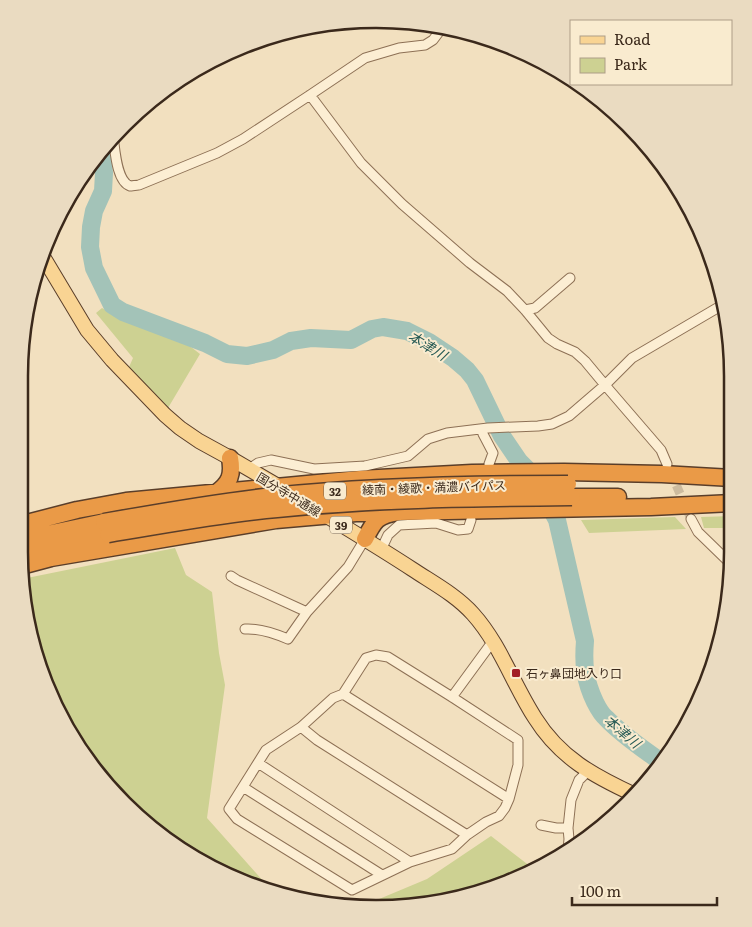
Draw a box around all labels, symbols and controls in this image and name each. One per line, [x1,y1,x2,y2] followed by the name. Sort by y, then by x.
[570,20,732,85] legend
[614,27,650,50] text: Road
[614,52,648,75] text: Park
[405,326,453,365] water label: 本津川
[253,468,325,520] street label: 国分寺中通線
[362,475,506,499] street label: 綾南・綾歌・満濃バイパス
[324,482,346,500] road number: 32
[330,516,352,534] road number: 39
[526,664,622,682] place label: 石ヶ鼻団地入り口
[510,667,522,679] marker: 石ヶ鼻団地入り口
[600,710,647,753] water label: 本津川
[572,874,717,906] scale bar
[580,879,621,902] text: 100 m

